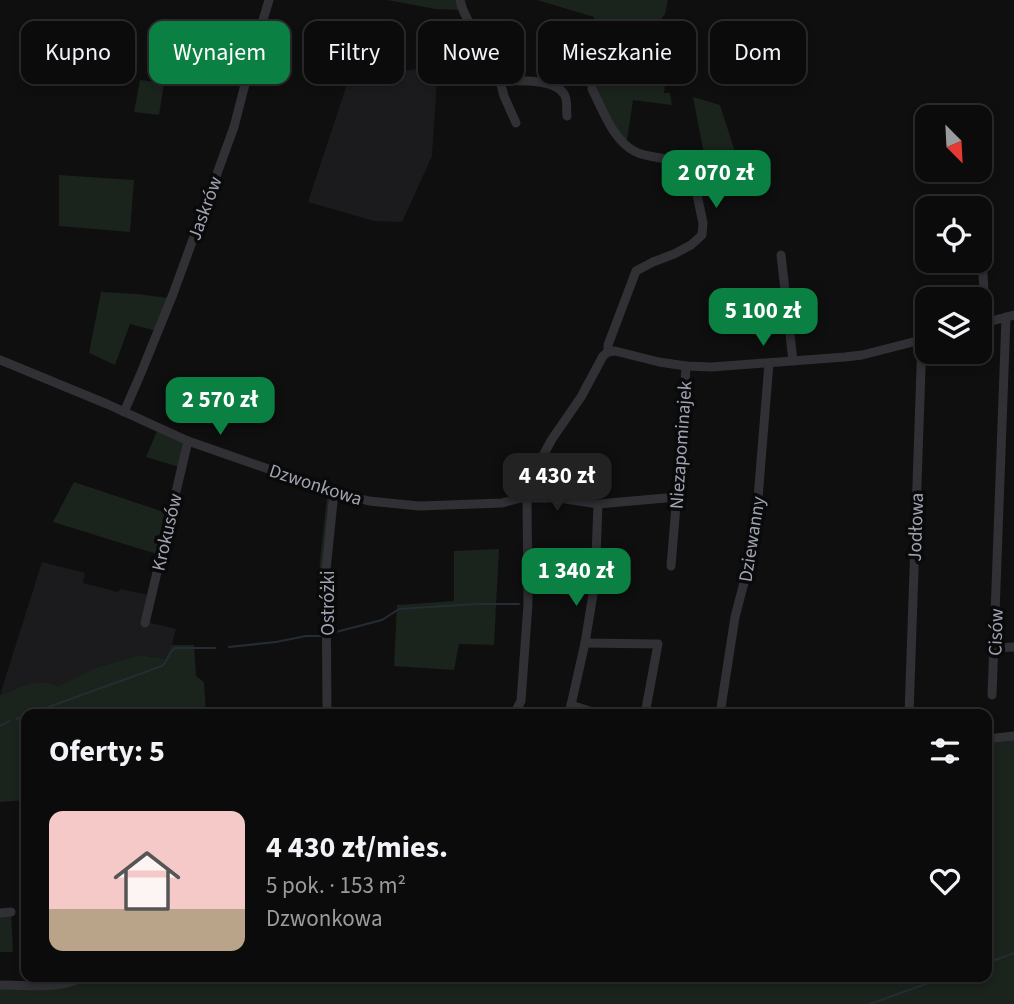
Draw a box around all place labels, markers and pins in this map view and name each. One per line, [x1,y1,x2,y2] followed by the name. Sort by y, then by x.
[644,150,788,210] pin: 2 070 zł
[691,288,835,348] pin: 5 100 zł
[148,378,292,437] pin: 2 570 zł
[485,454,629,513] pin: 4 430 zł
[504,548,648,608] pin: 1 340 zł

